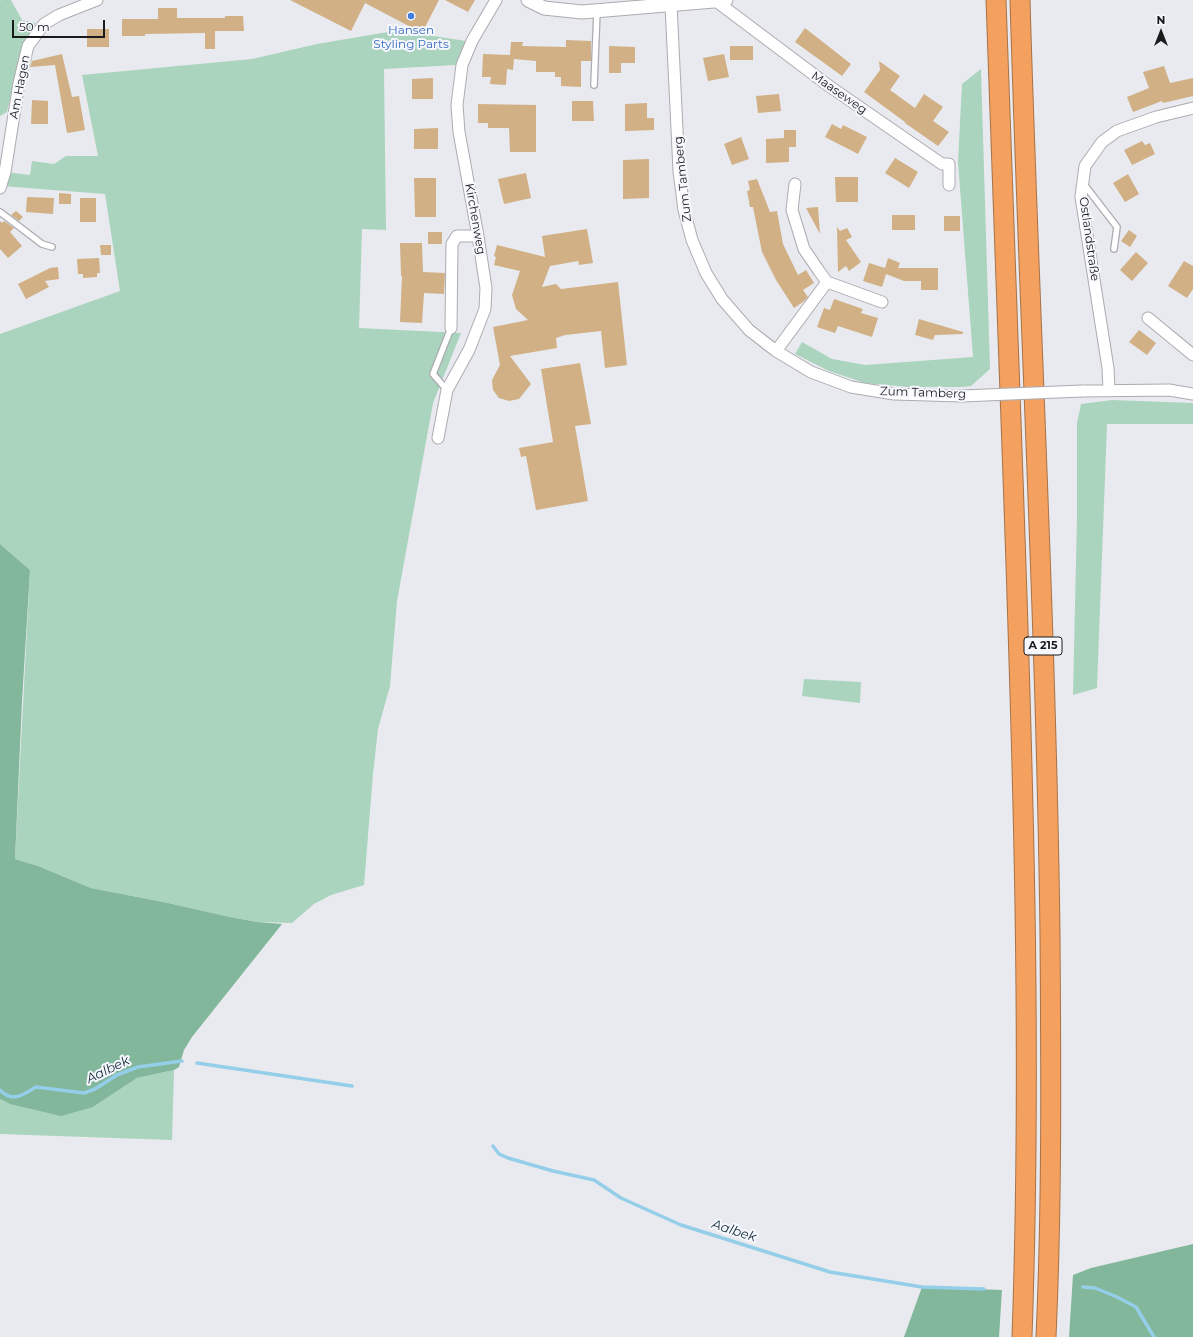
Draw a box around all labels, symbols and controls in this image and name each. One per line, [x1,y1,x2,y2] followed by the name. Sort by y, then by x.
[406,11,416,21] marker: Hansen Styling Parts
[14,12,107,38] scale bar
[1141,12,1181,52] north arrow
[1157,13,1165,27] text: N
[19,19,50,34] text: 50 m
[373,23,449,51] place label: Hansen Styling Parts
[7,54,33,120] street label: Am Hagen
[808,69,870,117] street label: Maaseweg
[671,135,695,223] street label: Zum Tamberg
[462,182,488,256] street label: Kirchenweg
[1076,196,1102,282] street label: Ostlandstraße
[880,384,966,402] street label: Zum Tamberg
[1024,637,1062,655] road number: A 215
[84,1053,132,1087] water label: Aalbek
[710,1216,758,1246] water label: Aalbek

